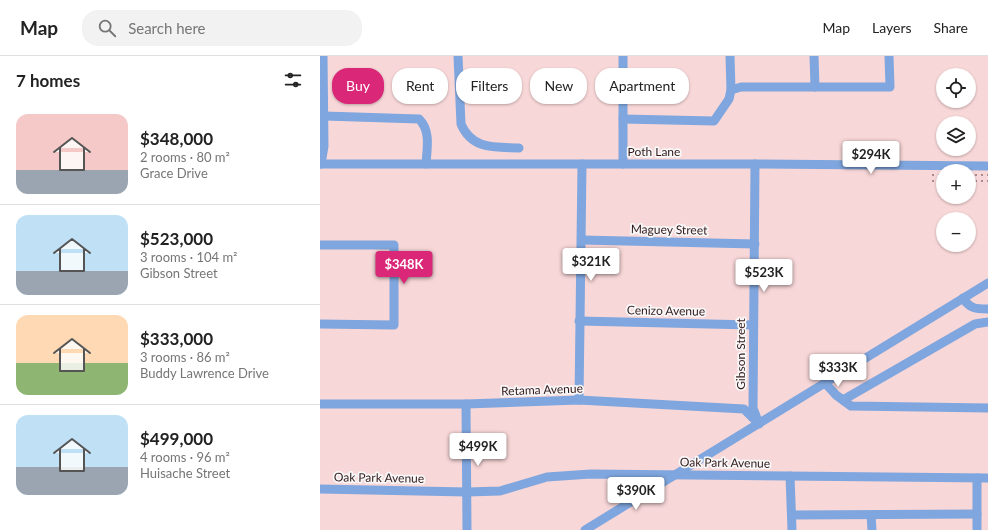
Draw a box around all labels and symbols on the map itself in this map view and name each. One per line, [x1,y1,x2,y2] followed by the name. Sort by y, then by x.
[843,141,899,175] pin: $294K
[628,144,680,159] street label: Poth Lane
[631,221,708,238] street label: Maguey Street
[563,248,619,282] pin: $321K
[376,251,432,285] pin: $348K
[736,259,792,293] pin: $523K
[627,302,705,319] street label: Cenizo Avenue
[733,317,748,390] street label: Gibson Street
[810,354,866,388] pin: $333K
[501,381,583,398] street label: Retama Avenue
[450,433,506,467] pin: $499K
[680,454,770,471] street label: Oak Park Avenue
[334,469,424,486] street label: Oak Park Avenue
[608,477,664,511] pin: $390K

